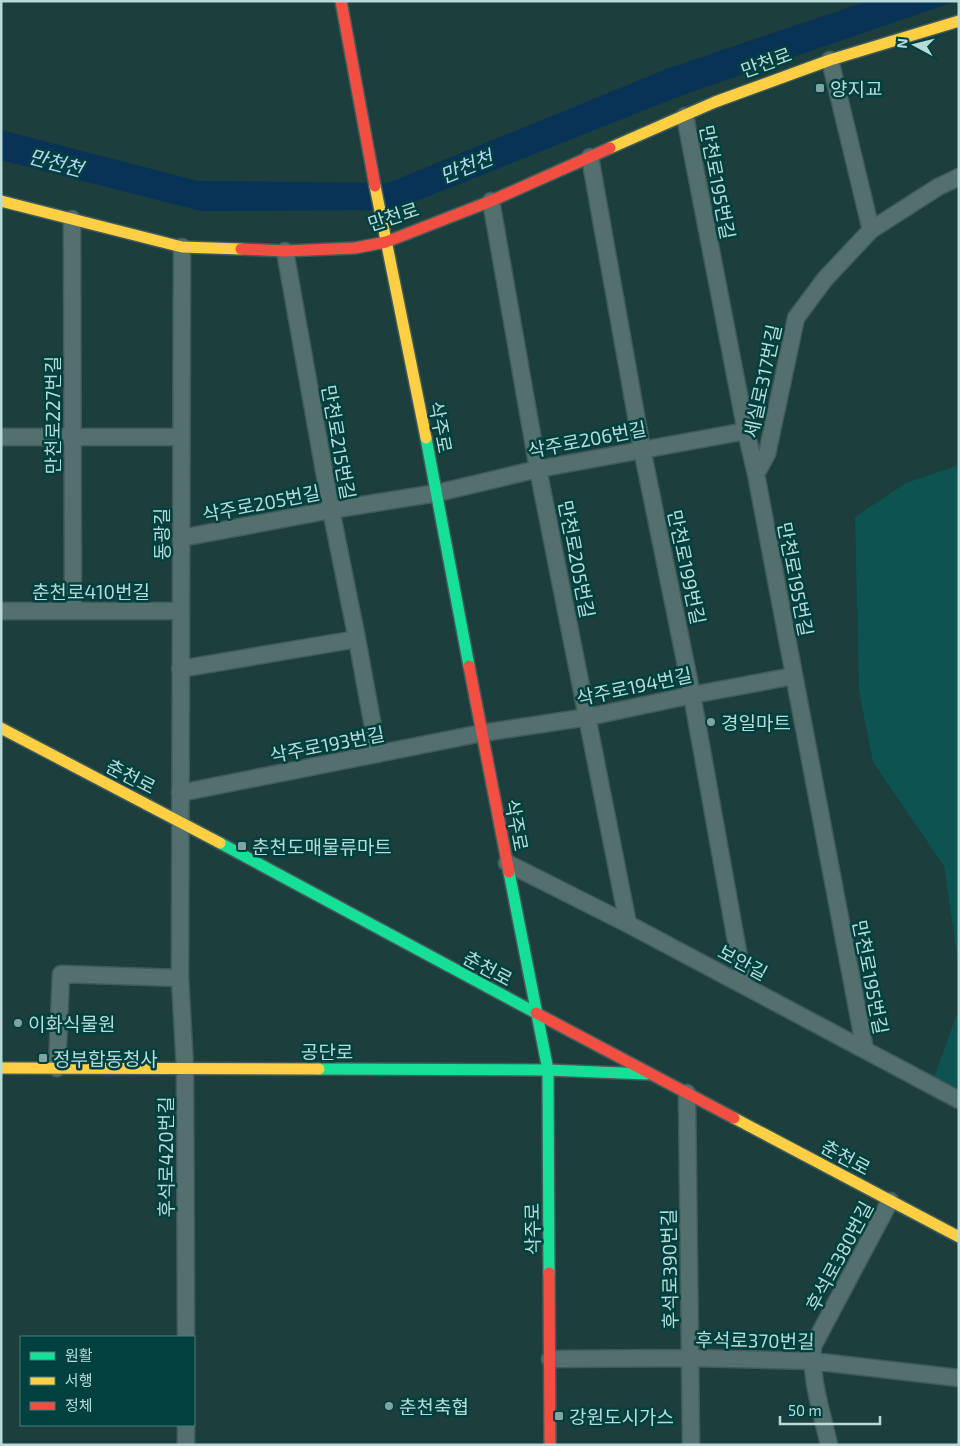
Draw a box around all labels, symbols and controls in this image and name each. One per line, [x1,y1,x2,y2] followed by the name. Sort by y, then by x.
[890,20,940,70] north arrow
[893,37,911,49] text: N
[737,42,795,82] street label: 만천로
[830,77,882,100] place label: 양지교
[814,82,826,94] marker: 양지교
[696,123,740,241] street label: 만천로195번길
[26,143,88,181] water label: 만천천
[436,144,498,187] water label: 만천천
[365,197,421,235] street label: 만천로
[739,322,785,440] street label: 세실로317번길
[41,356,64,474] street label: 만천로227번길
[318,383,360,501] street label: 만천로215번길
[425,399,457,455] street label: 삭주로
[526,416,648,462] street label: 삭주로206번길
[200,480,322,526] street label: 삭주로205번길
[554,498,600,620] street label: 만천로205번길
[150,508,173,560] street label: 동광길
[664,508,710,626] street label: 만천로199번길
[774,520,818,638] street label: 만천로195번길
[32,580,150,603] street label: 춘천로410번길
[574,663,694,709] street label: 삭주로194번길
[721,711,791,734] place label: 경일마트
[705,716,717,728] marker: 경일마트
[268,722,386,766] street label: 삭주로193번길
[102,754,160,798] street label: 춘천로
[501,797,533,853] street label: 삭주로
[252,835,392,858] place label: 춘천도매물류마트
[236,840,248,852] marker: 춘천도매물류마트
[849,918,893,1036] street label: 만천로195번길
[714,940,772,984] street label: 보안길
[459,946,517,990] street label: 춘천로
[28,1012,115,1035] place label: 이화식물원
[12,1017,24,1029] marker: 이화식물원
[301,1040,353,1063] street label: 공단로
[53,1047,158,1070] place label: 정부합동청사
[37,1052,49,1064] marker: 정부합동청사
[154,1096,177,1218] street label: 후석로420번길
[817,1135,875,1179] street label: 춘천로
[800,1197,878,1315] street label: 후석로380번길
[520,1203,544,1255] street label: 삭주로
[656,1209,682,1329] street label: 후석로390번길
[695,1327,815,1353] street label: 후석로370번길
[20,1336,195,1426] legend
[65,1346,93,1364] text: 원활
[65,1371,93,1389] text: 서행
[780,1394,880,1426] scale bar
[399,1395,469,1418] place label: 춘천축협
[65,1396,93,1414] text: 정체
[383,1400,395,1412] marker: 춘천축협
[788,1401,822,1419] text: 50 m
[569,1405,674,1428] place label: 강원도시가스
[553,1410,565,1422] marker: 강원도시가스

